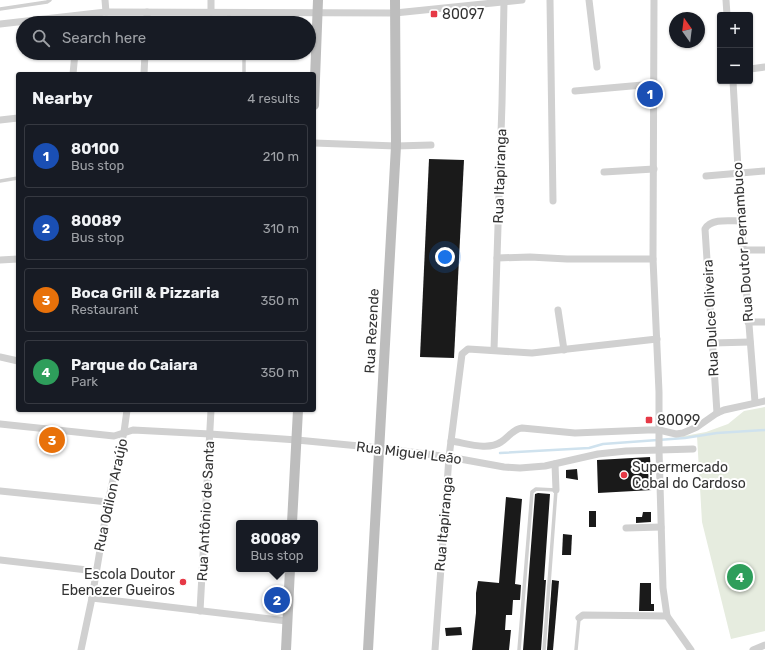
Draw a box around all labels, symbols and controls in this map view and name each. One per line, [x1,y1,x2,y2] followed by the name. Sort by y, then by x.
[442,6,484,23] place label: 80097
[429,9,439,19] marker: 80097
[669,12,705,48] north arrow
[717,12,753,84] map controls
[717,12,753,48] button: +
[16,16,316,60] search box
[30,27,52,49] icon: search
[62,29,146,47] text: Search here
[717,48,753,84] button: −
[637,79,663,109] pin: 1
[32,88,93,108] text: Nearby
[247,91,300,106] text: 4 results
[490,128,510,224] street label: Rua Itapiranga
[71,140,119,158] text: 80100
[43,149,49,164] text: 1
[263,149,299,164] text: 210 m
[71,158,124,173] text: Bus stop
[729,162,757,322] street label: Rua Doutor Pernambuco
[71,212,121,230] text: 80089
[42,221,50,236] text: 2
[263,221,299,236] text: 310 m
[71,230,124,245] text: Bus stop
[435,247,455,267] your location
[699,259,723,377] street label: Rua Dulce Oliveira
[71,284,219,302] text: Boca Grill & Pizzaria
[361,288,383,374] street label: Rua Rezende
[42,293,50,308] text: 3
[260,293,299,308] text: 350 m
[71,302,138,317] text: Restaurant
[71,356,198,374] text: Parque do Caiara
[42,365,50,380] text: 4
[260,365,299,380] text: 350 m
[71,374,98,389] text: Park
[657,412,700,429] place label: 80099
[644,415,654,425] marker: 80099
[39,425,65,455] pin: 3
[91,437,131,553] street label: Rua Odilon Araújo
[355,438,463,468] street label: Rua Miguel Leão
[194,440,218,582] street label: Rua Antônio de Santa
[632,459,746,492] place label: Supermercado Cobal do Cardoso
[619,470,629,480] marker: Supermercado Cobal do Cardoso
[431,476,457,572] street label: Rua Itapiranga
[236,520,318,572] popup
[250,530,301,548] text: 80089
[250,548,304,563] text: Bus stop
[727,562,753,592] pin: 4
[61,566,176,599] place label: Escola Doutor Ebenezer Gueiros
[178,577,188,587] marker: Escola Doutor Ebenezer Gueiros
[264,585,290,615] pin: 2

